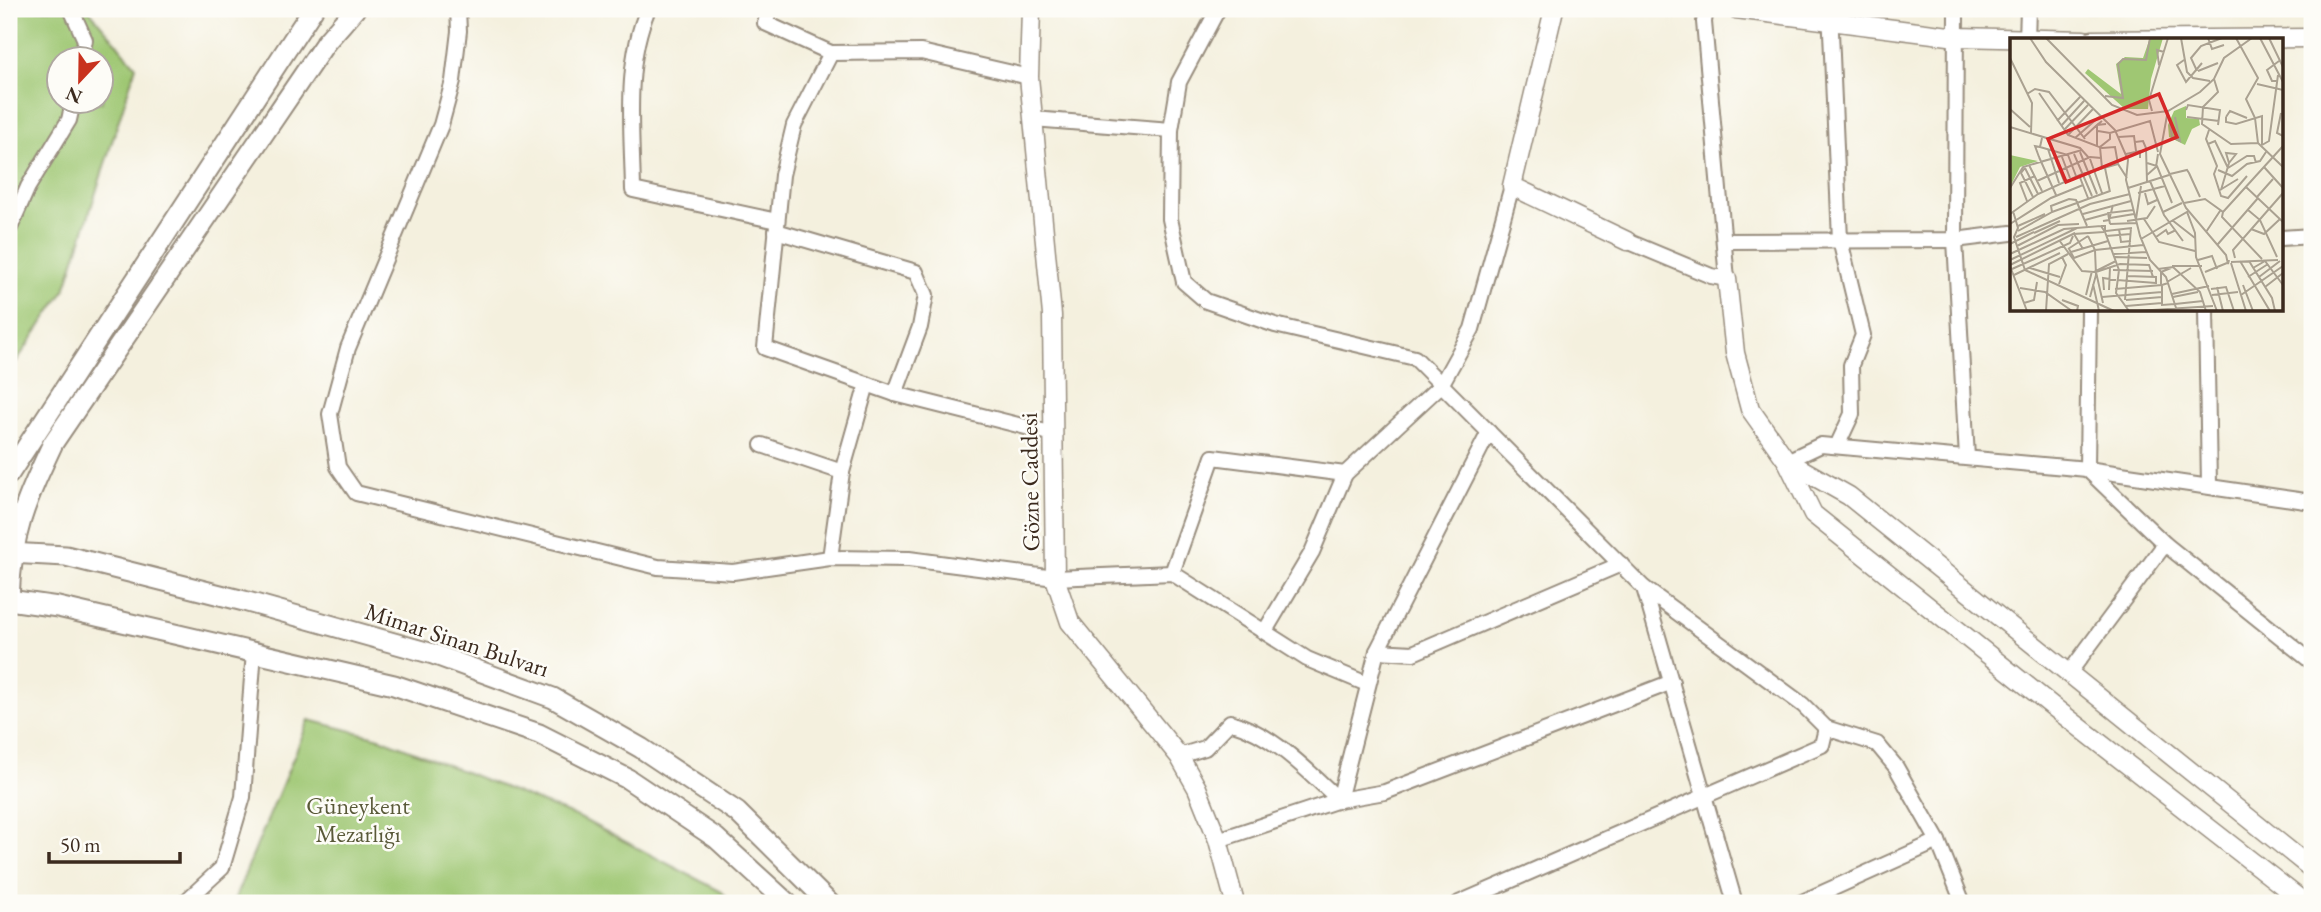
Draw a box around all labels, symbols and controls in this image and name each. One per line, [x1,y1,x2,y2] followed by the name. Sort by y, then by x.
[2010,38,2282,312] inset map
[46,46,116,116] north arrow
[61,81,86,110] text: N
[1013,412,1046,552] street label: Gözne Caddesi
[361,595,553,684] street label: Mimar Sinan Bulvarı
[306,790,410,849] park label: Güneykent Mezarlığı
[49,821,180,865] scale bar
[60,831,101,858] text: 50 m

